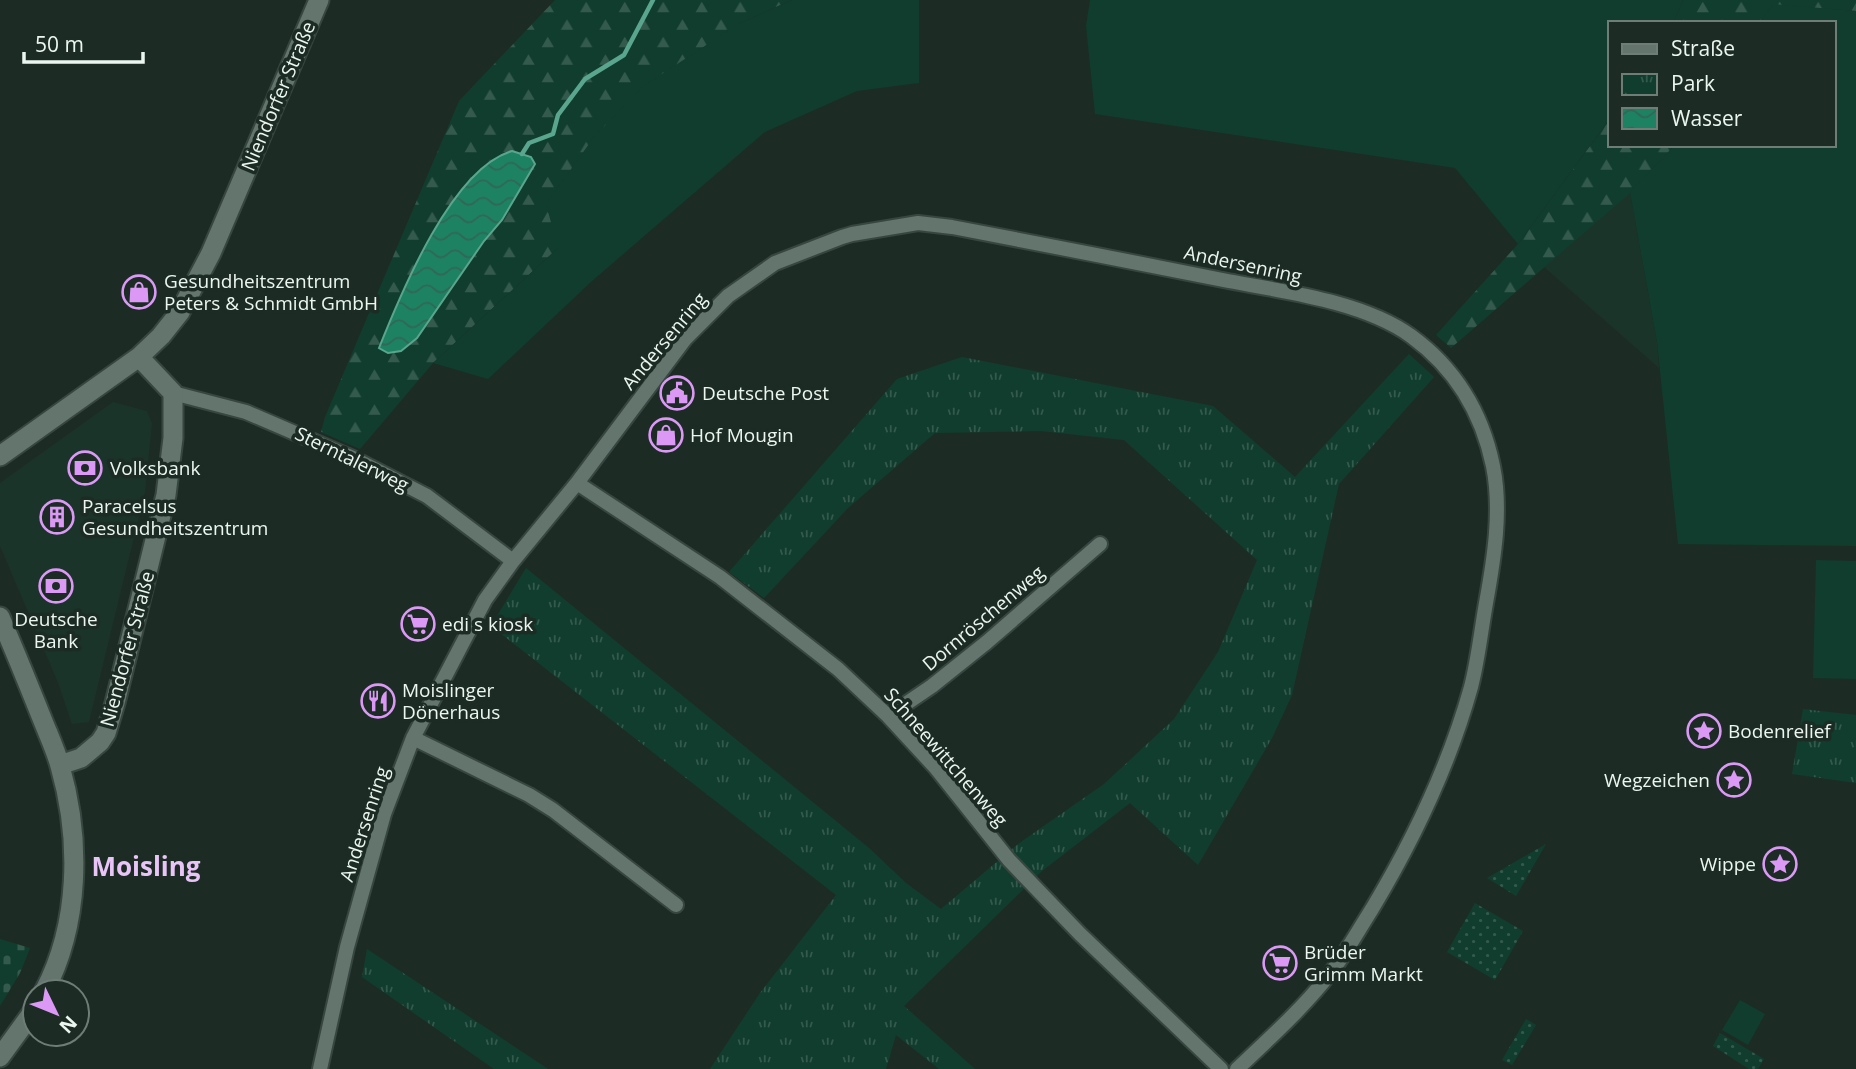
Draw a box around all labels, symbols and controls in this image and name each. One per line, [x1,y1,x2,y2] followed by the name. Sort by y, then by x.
[235,17,321,175] street label: Niendorfer Straße
[24,21,144,65] scale bar
[1608,21,1835,147] legend
[35,30,84,58] text: 50 m
[1671,34,1735,62] text: Straße
[1671,69,1715,97] text: Park
[1671,104,1743,132] text: Wasser
[1182,239,1304,289] street label: Andersenring
[164,268,378,316] place label: Gesundheitszentrum Peters & Schmidt GmbH
[120,273,158,311] shop icon: Gesundheitszentrum Peters & Schmidt GmbH
[616,287,712,395] street label: Andersenring
[658,374,696,412] public building icon: Deutsche Post
[702,380,829,406] place label: Deutsche Post
[647,416,685,454] shop icon: Hof Mougin
[291,420,413,498] street label: Sterntalerweg
[690,422,794,448] place label: Hof Mougin
[66,449,104,487] bank icon: Volksbank
[110,455,200,481] place label: Volksbank
[82,493,268,541] place label: Paracelsus Gesundheitszentrum
[38,498,76,536] building icon: Paracelsus Gesundheitszentrum
[917,559,1049,677] street label: Dornröschenweg
[37,567,75,605] bank icon: Deutsche Bank
[94,568,160,730] street label: Niendorfer Straße
[399,605,437,643] supermarket icon: edi s kiosk
[14,606,98,654] place label: Deutsche Bank
[442,611,533,637] place label: edi s kiosk
[402,677,500,725] place label: Moislinger Dönerhaus
[359,682,397,720] restaurant icon: Moislinger Dönerhaus
[878,682,1014,832] street label: Schneewittchenweg
[1685,712,1723,750] place icon: Bodenrelief
[1728,718,1832,744] place label: Bodenrelief
[1715,761,1753,799] place icon: Wegzeichen
[333,763,395,885] street label: Andersenring
[1604,767,1710,793] place label: Wegzeichen
[1761,845,1799,883] place icon: Wippe
[91,848,201,884] district label: Moisling
[1700,851,1756,877] place label: Wippe
[1304,939,1423,987] place label: Brüder Grimm Markt
[1261,944,1299,982] supermarket icon: Brüder Grimm Markt
[21,978,91,1048] north arrow
[54,1010,83,1039] text: N

